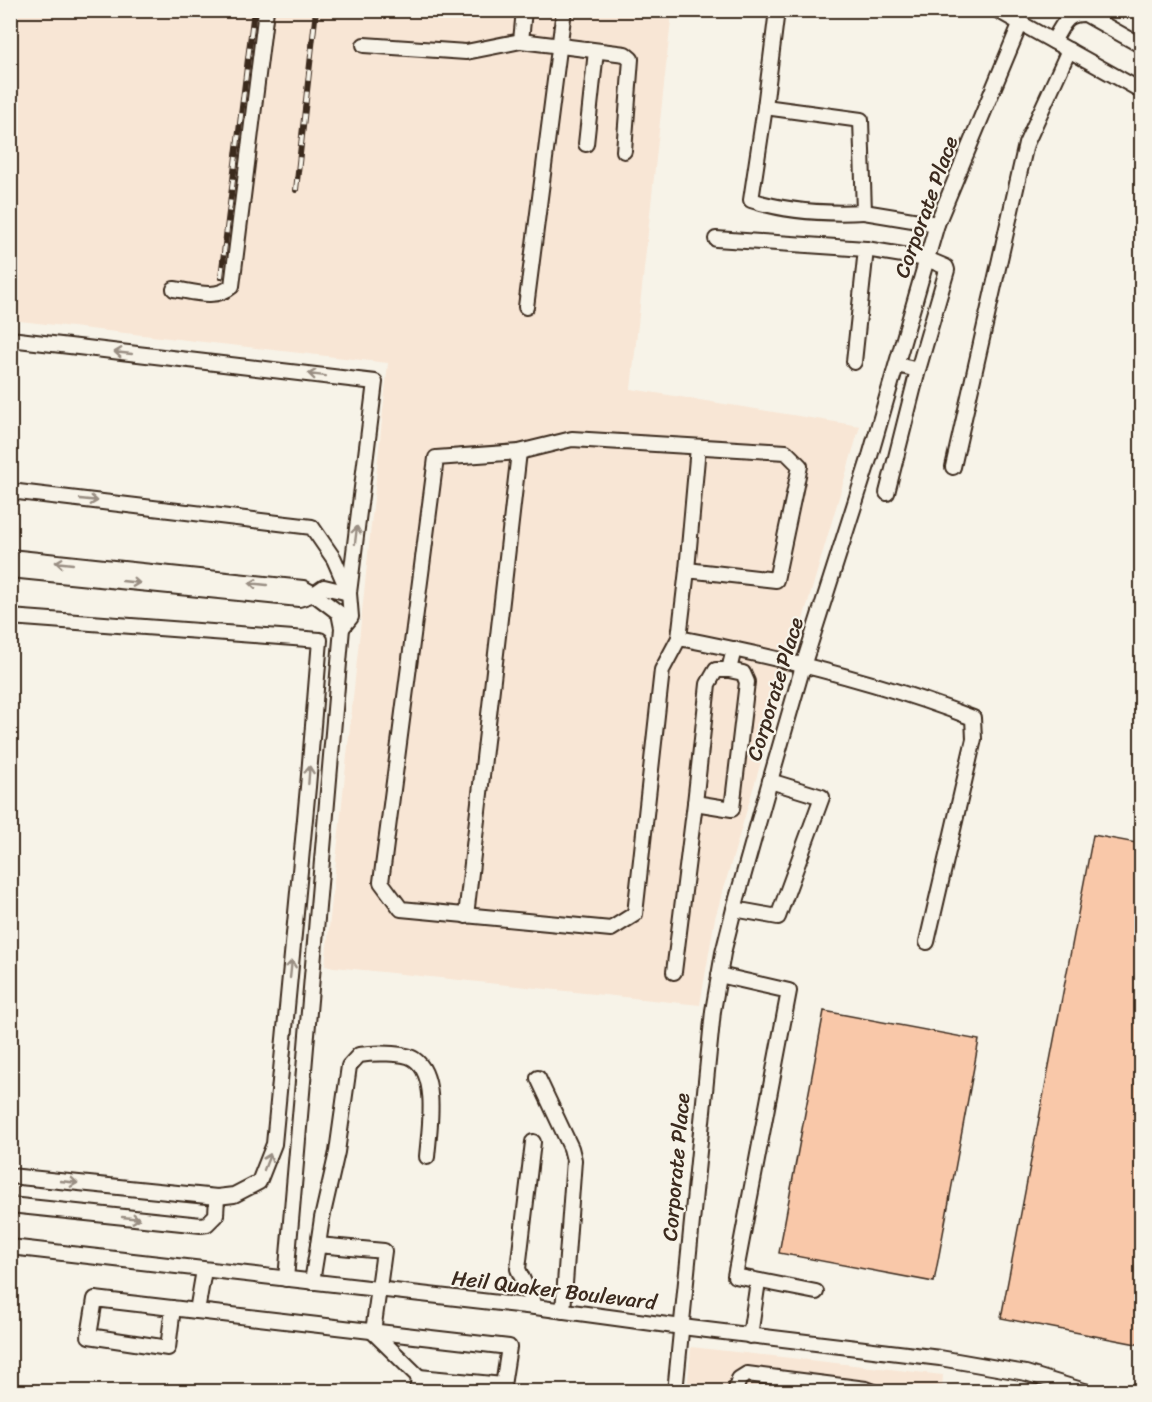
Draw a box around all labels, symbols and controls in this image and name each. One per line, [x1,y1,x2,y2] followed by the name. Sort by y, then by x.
[883,131,969,283] street label: Corporate Place
[114,347,133,358] one-way arrow
[307,369,327,380] one-way arrow
[79,495,99,506] one-way arrow
[351,525,362,545] one-way arrow
[54,557,74,568] one-way arrow
[121,577,141,588] one-way arrow
[248,578,268,589] one-way arrow
[735,612,815,766] street label: Corporate Place
[304,766,315,785] one-way arrow
[286,960,297,980] one-way arrow
[651,1091,701,1243] street label: Corporate Place
[262,1153,273,1172] one-way arrow
[58,1177,78,1188] one-way arrow
[121,1213,141,1224] one-way arrow
[449,1259,660,1322] street label: Heil Quaker Boulevard

